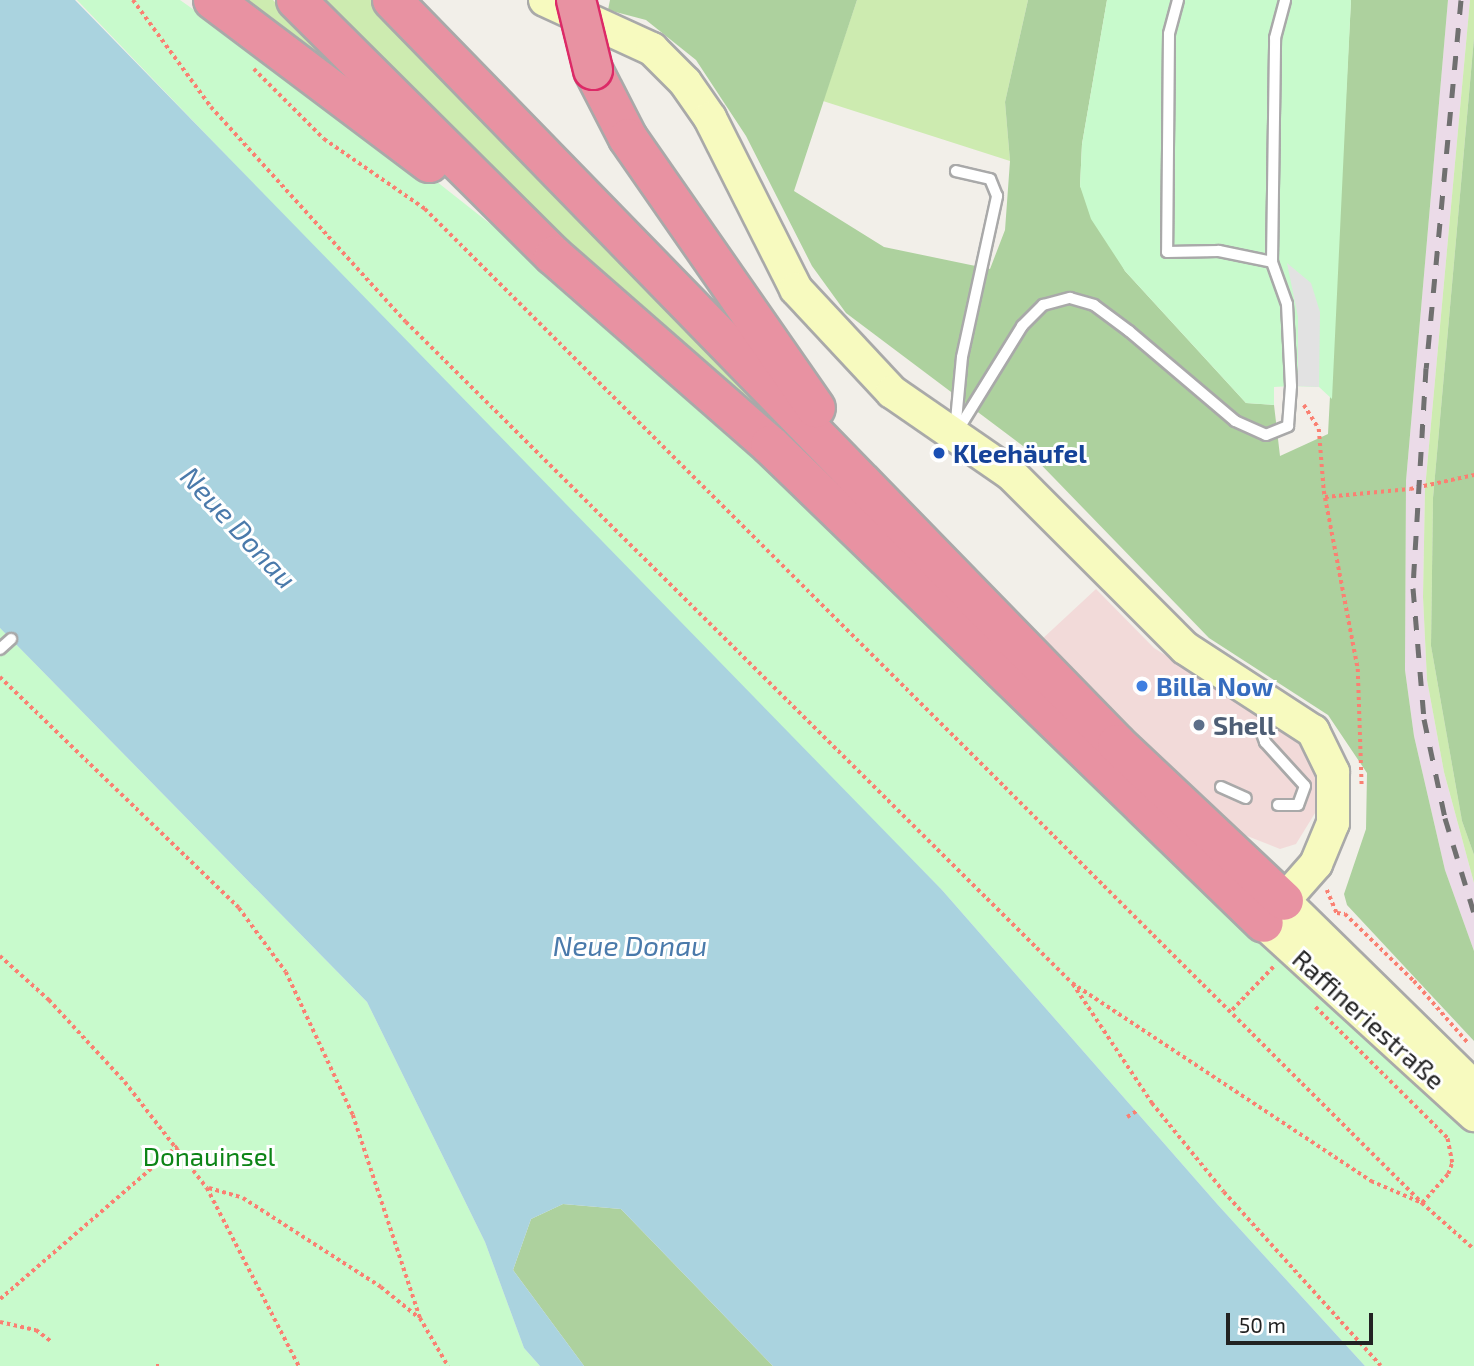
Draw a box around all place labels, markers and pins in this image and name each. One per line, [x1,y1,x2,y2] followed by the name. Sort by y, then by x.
[953,437,1087,469] place label: Kleehäufel
[931,445,947,461] marker: Kleehäufel
[1156,670,1273,702] place label: Billa Now
[1134,678,1150,694] marker: Billa Now
[1213,709,1276,741] place label: Shell
[1191,717,1207,733] marker: Shell

